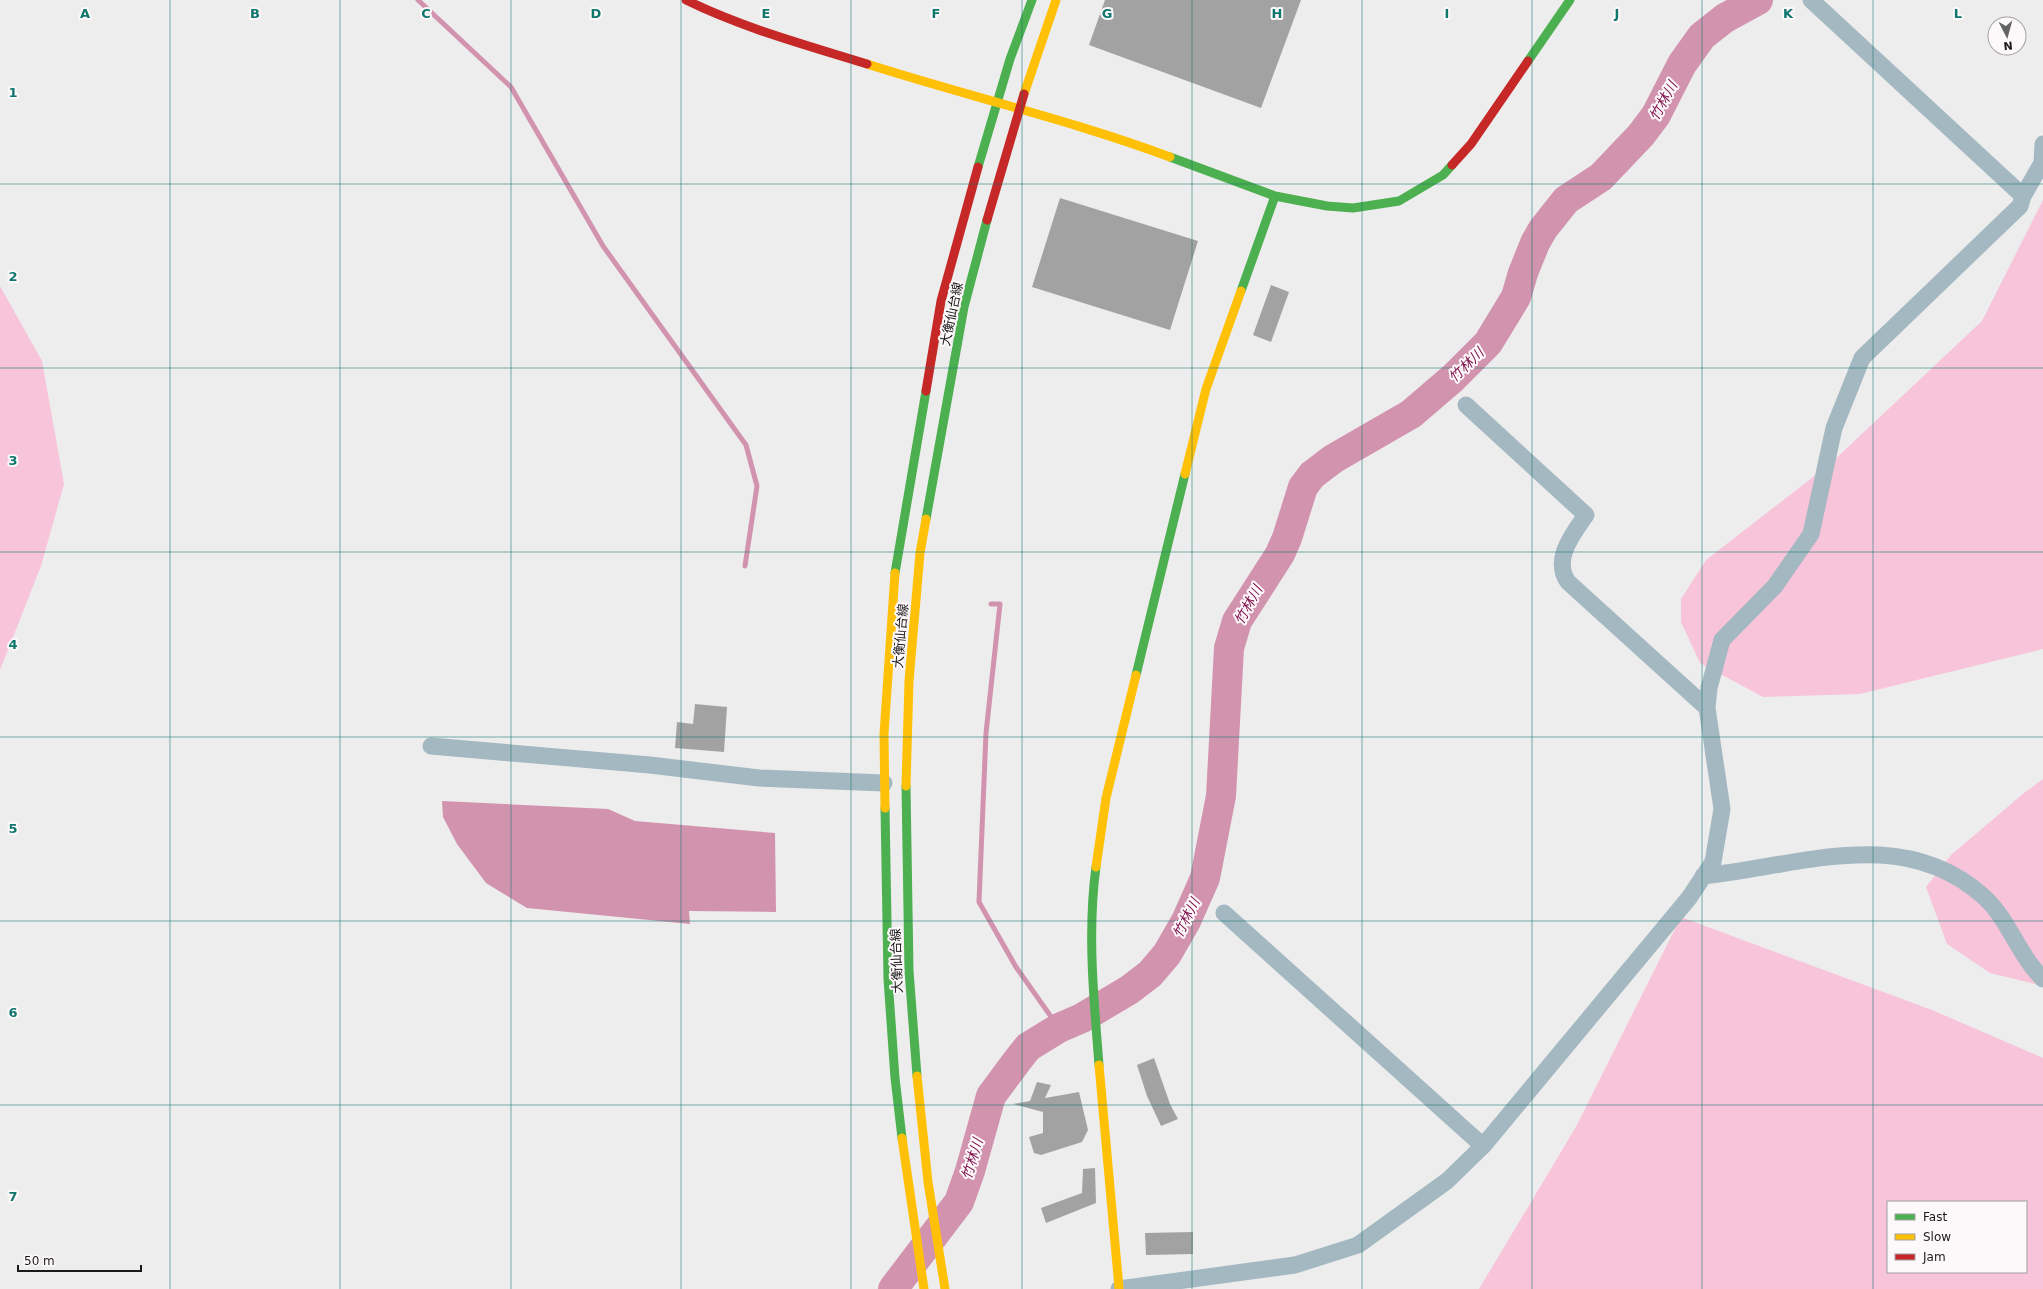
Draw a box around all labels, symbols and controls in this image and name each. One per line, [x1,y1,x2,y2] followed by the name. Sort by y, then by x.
[80,6,90,21] text: A
[250,6,260,21] text: B
[421,6,431,21] text: C
[591,6,602,21] text: D
[762,6,770,21] text: E
[932,6,940,21] text: F
[1102,6,1112,21] text: G
[1272,6,1282,21] text: H
[1445,6,1449,21] text: I
[1614,6,1619,21] text: J
[1783,6,1794,21] text: K
[1954,6,1962,21] text: L
[1987,16,2027,56] north arrow
[2003,39,2013,52] text: N
[1646,77,1681,123] water label: 竹林川
[8,85,18,100] text: 1
[8,269,18,284] text: 2
[937,281,966,347] street label: 大衡仙台線
[1445,343,1488,385] water label: 竹林川
[8,453,18,468] text: 3
[1231,581,1266,627] water label: 竹林川
[890,603,911,669] street label: 大衡仙台線
[8,637,18,652] text: 4
[8,821,18,836] text: 5
[1169,894,1204,940] water label: 竹林川
[888,928,905,994] street label: 大衡仙台線
[8,1005,18,1020] text: 6
[958,1135,986,1181] water label: 竹林川
[8,1189,18,1204] text: 7
[1887,1201,2027,1273] legend
[1923,1210,1947,1224] text: Fast
[1923,1230,1951,1244] text: Slow
[18,1247,141,1273] scale bar
[1922,1250,1946,1264] text: Jam
[24,1254,55,1268] text: 50 m

